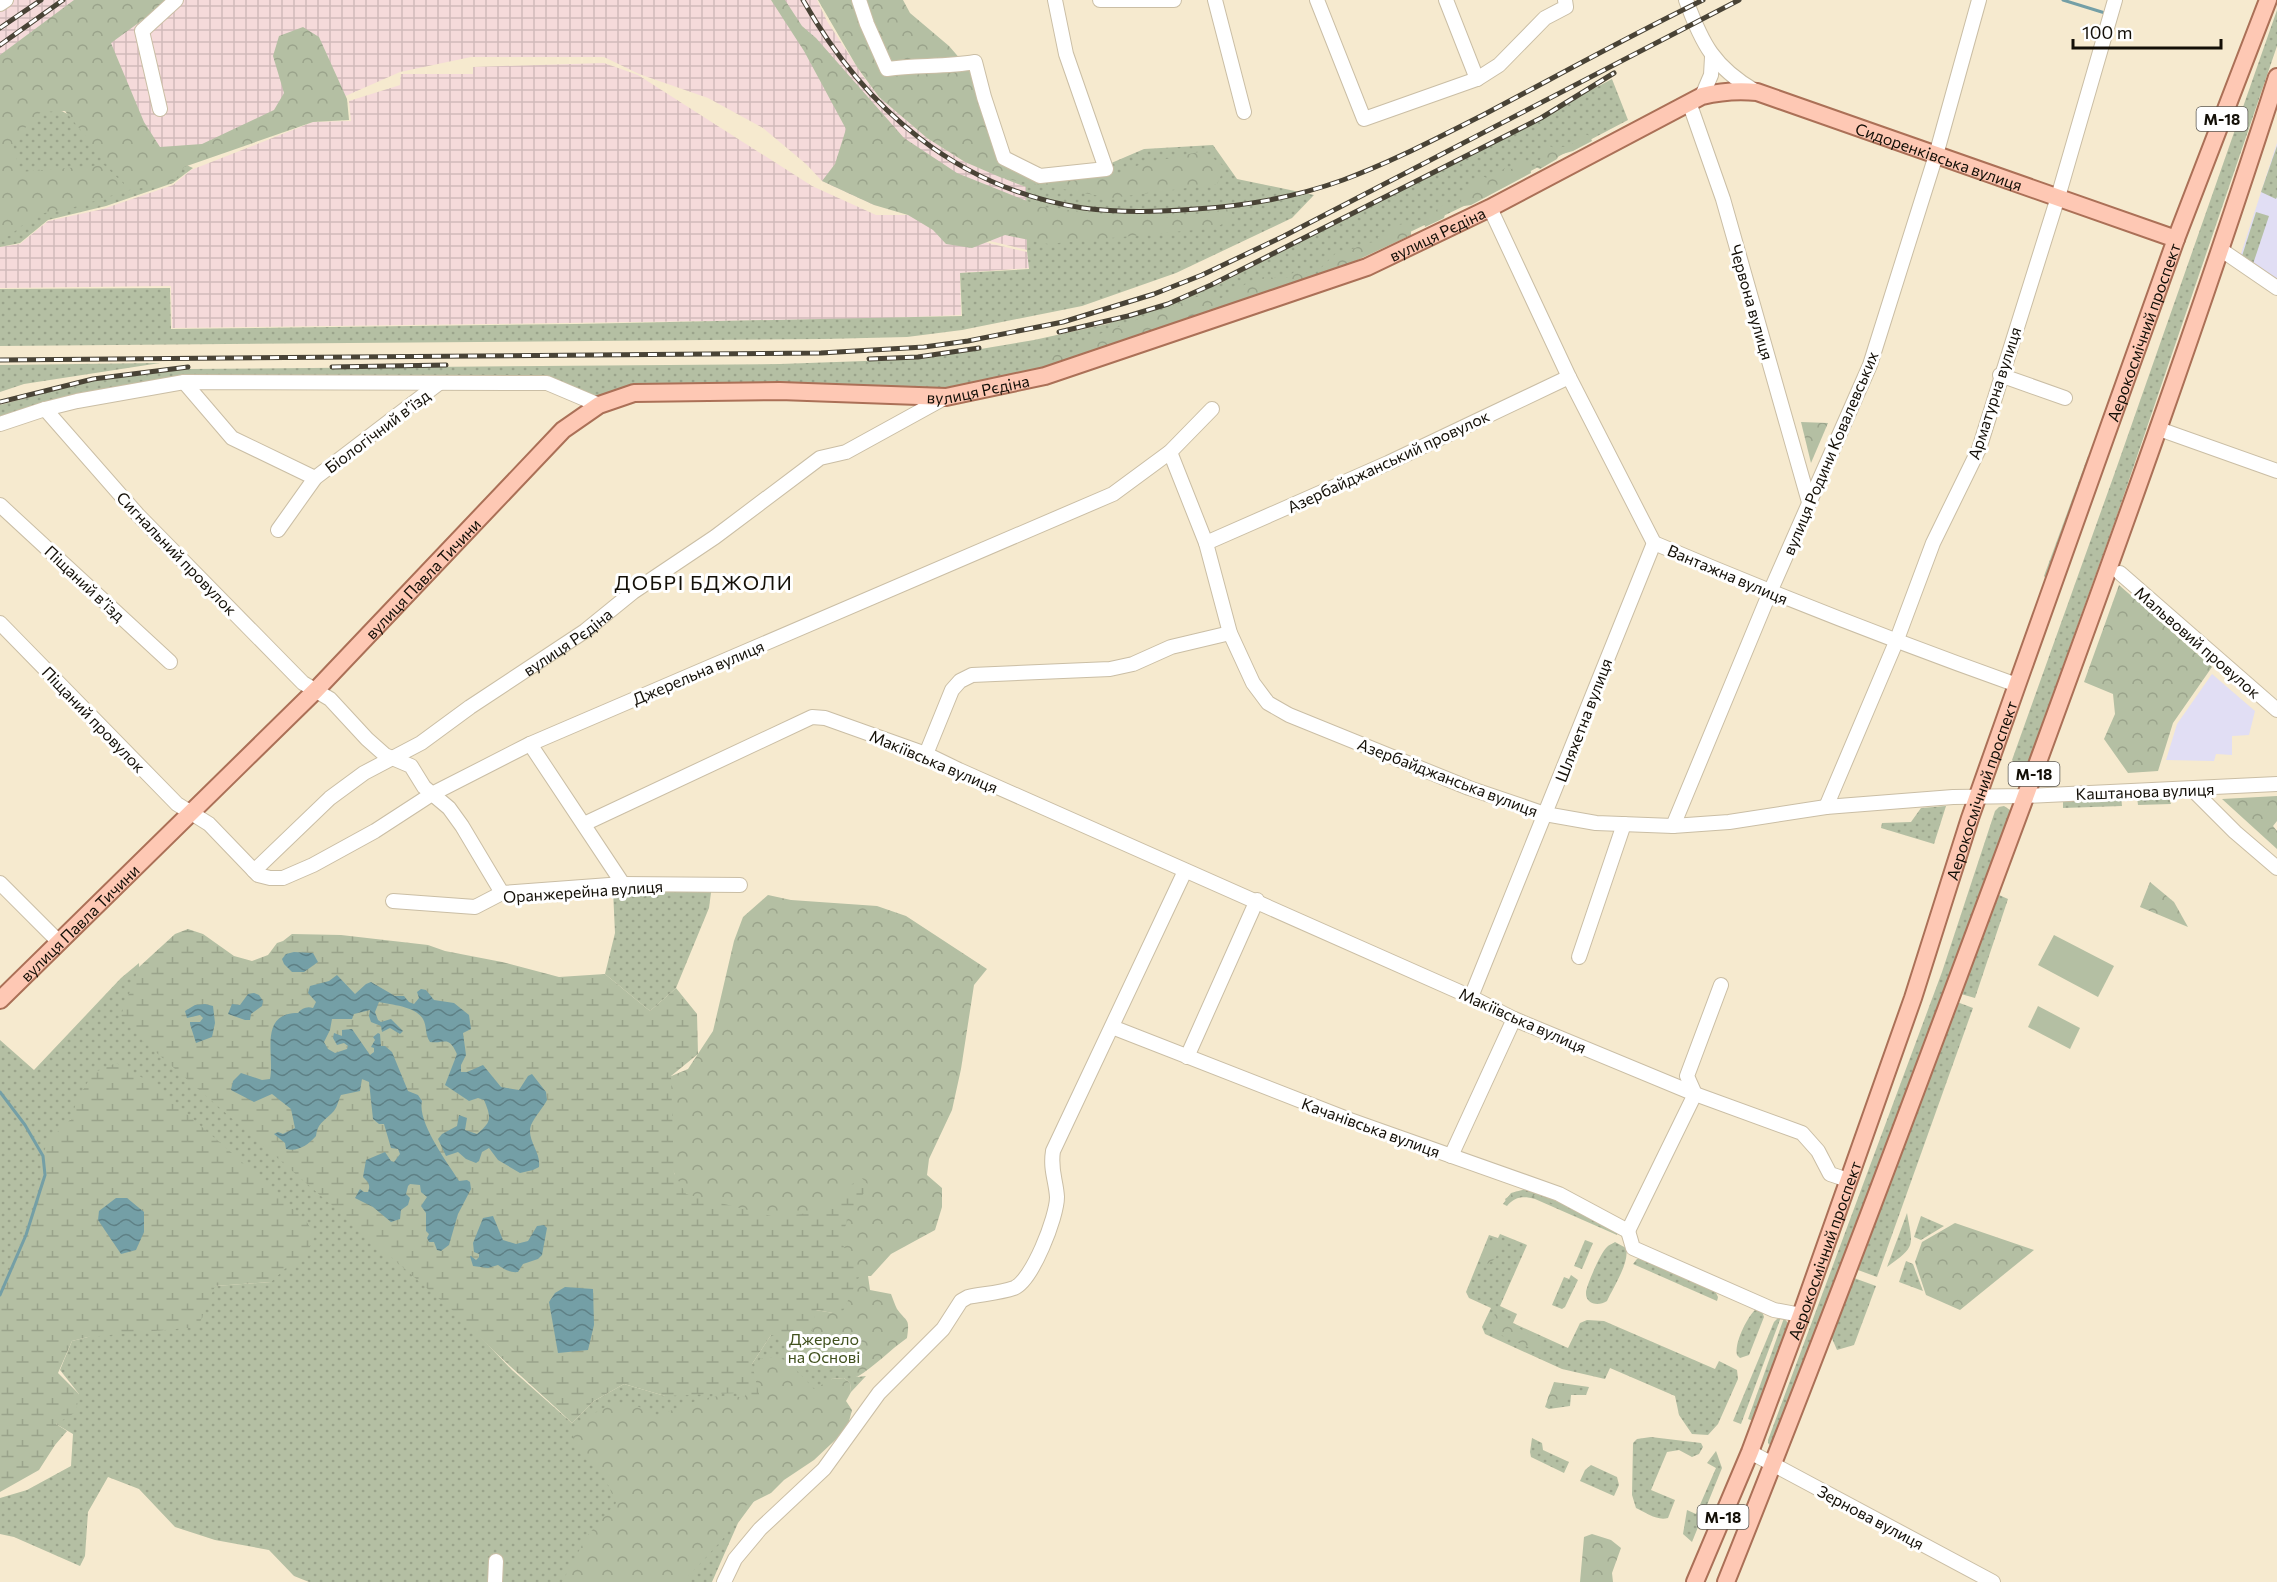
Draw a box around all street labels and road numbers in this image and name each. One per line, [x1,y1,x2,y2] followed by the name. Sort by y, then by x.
[2196,107,2248,131] road number: М-18
[1853,118,2025,194] street label: Сидоренківська вулиця
[1386,202,1488,265] street label: вулиця Рєдіна
[2102,240,2183,424] street label: Аерокосмічний проспект
[1726,242,1778,362] street label: Червона вулиця
[1964,324,2024,462] street label: Арматурна вулиця
[1778,348,1882,558] street label: вулиця Родини Ковалевських
[926,370,1031,407] street label: вулиця Рєдіна
[321,385,434,477] street label: Біологічний в’їзд
[1284,406,1493,516] street label: Азербайджанський провулок
[113,487,241,619] street label: Сигнальний провулок
[361,514,484,642] street label: вулиця Павла Тичини
[1665,540,1791,608] street label: Вантажна вулиця
[41,541,129,625] street label: Піщаний в’їзд
[2131,582,2265,702] street label: Мальвовий провулок
[519,604,615,679] street label: вулиця Рєдіна
[629,636,767,708] street label: Джерельна вулиця
[1551,655,1615,785] street label: Шляхетна вулиця
[39,662,150,776] street label: Піщаний провулок
[1942,698,2020,882] street label: Аерокосмічний проспект
[867,725,1001,797] street label: Макіївська вулиця
[1355,734,1541,820] street label: Азербайджанська вулиця
[2008,762,2060,786] road number: М-18
[2075,779,2215,803] street label: Каштанова вулиця
[16,860,143,985] street label: вулиця Павла Тичини
[502,876,664,906] street label: Оранжерейна вулиця
[1456,983,1590,1057] street label: Макіївська вулиця
[1299,1093,1443,1161] street label: Качанівська вулиця
[1783,1158,1864,1342] street label: Аерокосмічний проспект
[1815,1481,1927,1553] street label: Зернова вулиця
[1698,1505,1748,1529] road number: М-18

